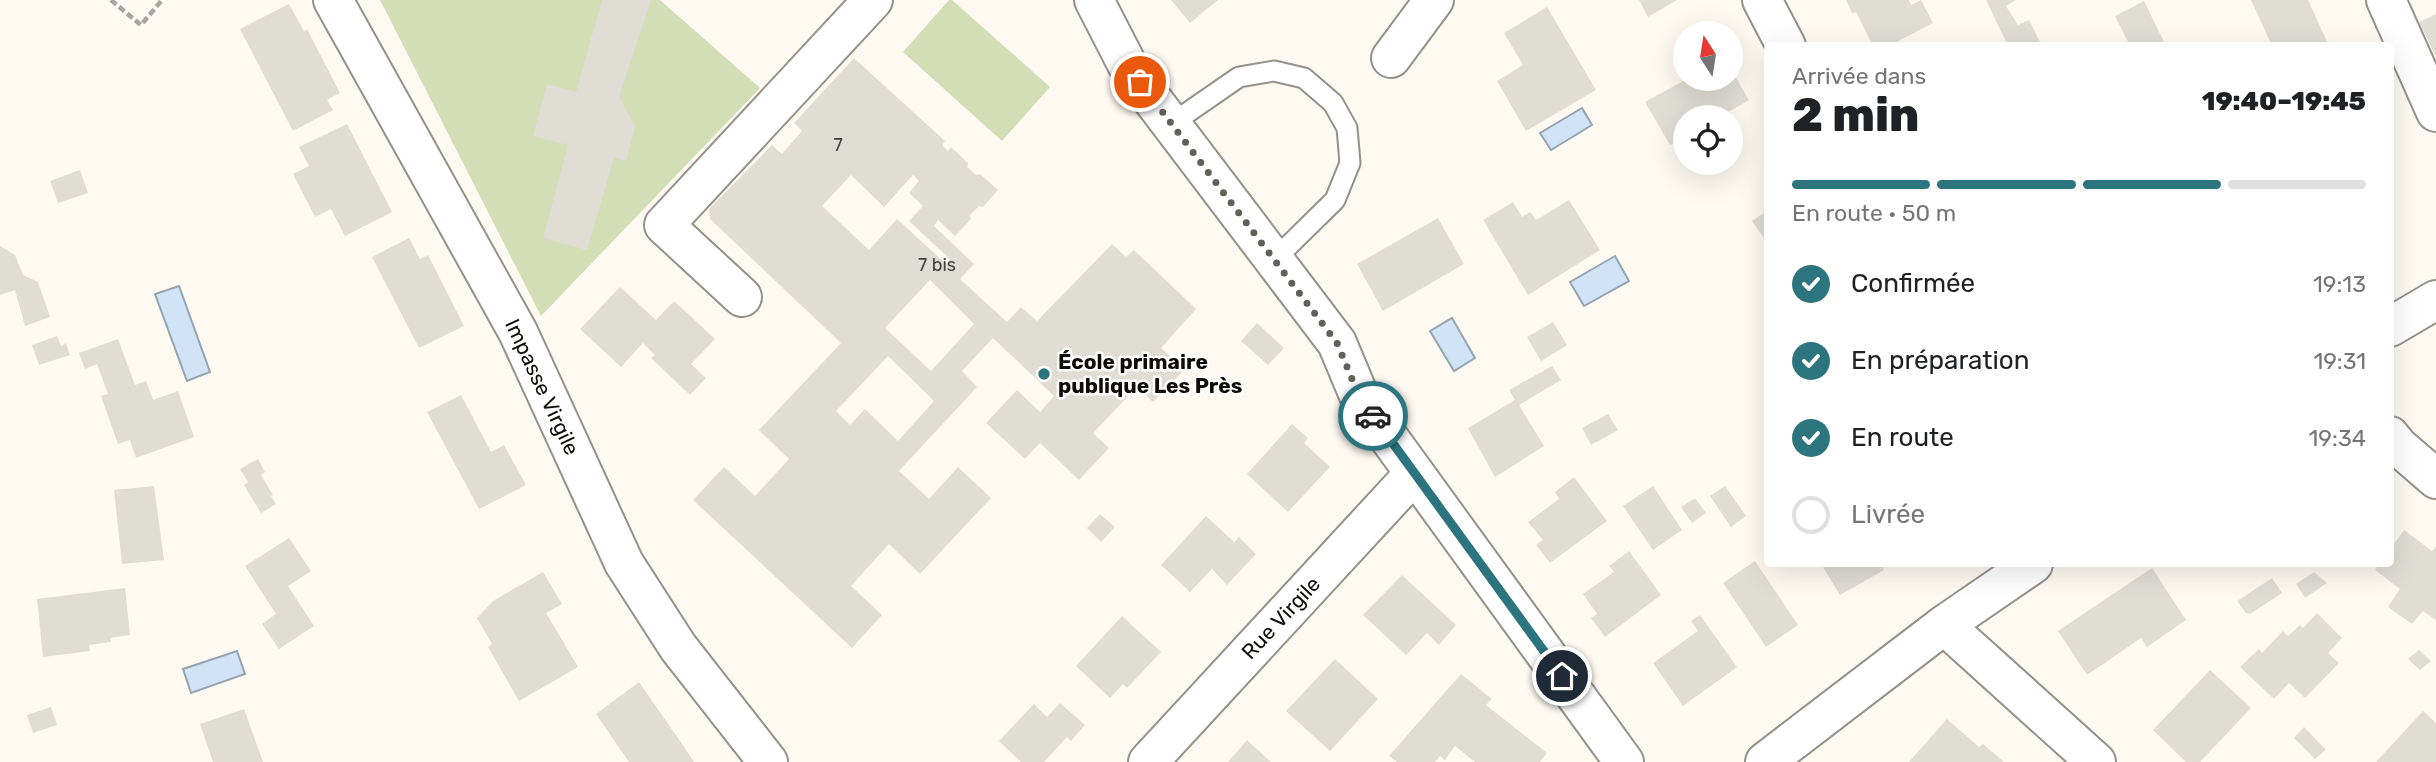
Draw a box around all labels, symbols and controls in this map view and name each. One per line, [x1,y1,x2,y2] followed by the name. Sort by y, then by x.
[1673,21,1743,91] north arrow
[1673,21,1743,175] map controls
[1110,52,1170,112] pin
[1792,62,1926,90] text: Arrivée dans
[1121,63,1159,101] icon: bag
[2202,86,2366,117] text: 19:40–19:45
[1792,88,1919,143] text: 2 min
[1673,105,1743,175] button: locate
[833,134,843,156] house number: 7
[1792,199,1956,227] text: En route · 50 m
[918,254,956,276] house number: 7 bis
[1792,265,1830,303] icon: check
[1851,268,1975,299] text: Confirmée
[2313,270,2366,298] text: 19:13
[500,315,585,459] street label: Impasse Virgile
[1792,342,1830,380] icon: check
[1851,345,2029,376] text: En préparation
[2313,347,2366,375] text: 19:31
[1058,349,1242,398] place label: École primaire publique Les Près
[1036,366,1052,382] marker: École primaire publique Les Près
[1338,381,1408,451] courier
[1354,397,1392,435] icon: car
[1792,419,1830,457] icon: check
[1851,422,1954,453] text: En route
[2309,424,2366,452] text: 19:34
[1851,499,1925,530] text: Livrée
[1236,571,1325,664] street label: Rue Virgile
[1532,646,1592,706] pin
[1543,657,1581,695] icon: home

